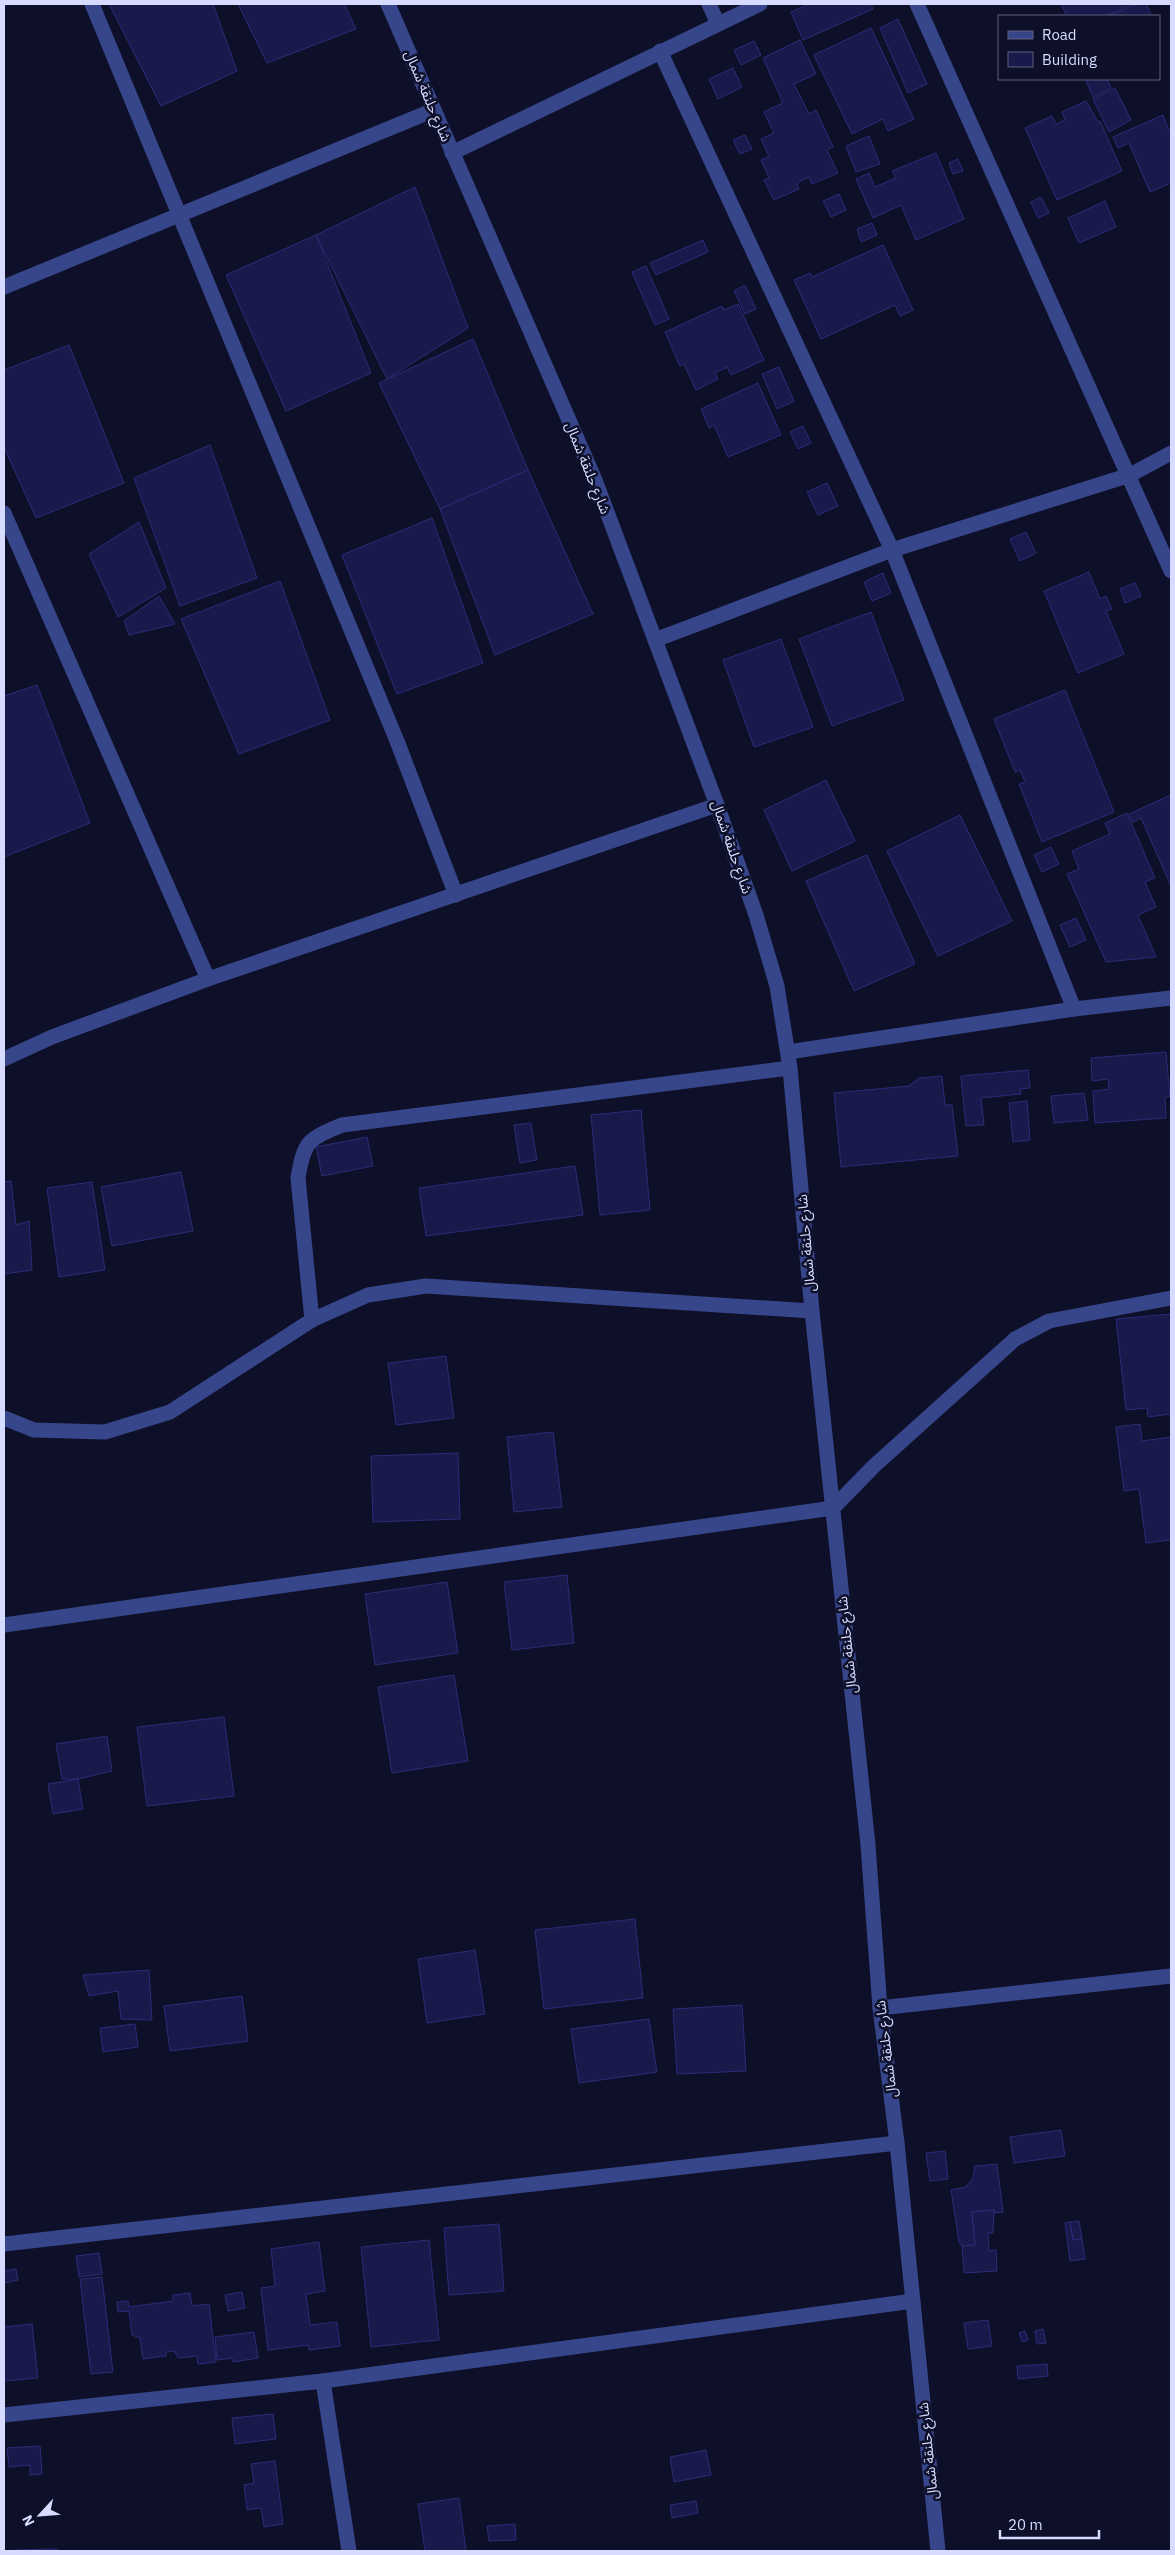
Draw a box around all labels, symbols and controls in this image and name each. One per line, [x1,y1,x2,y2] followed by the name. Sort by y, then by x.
[998,15,1160,80] legend
[1042,25,1077,44] text: Road
[399,47,455,145] street label: شارع حلنقة شمال
[1042,50,1097,69] text: Building
[559,419,615,517] street label: شارع حلنقة شمال
[706,798,756,897] street label: شارع حلنقة شمال
[793,1193,821,1292] street label: شارع حلنقة شمال
[833,1595,863,1695] street label: شارع حلنقة شمال
[871,1999,903,2099] street label: شارع حلنقة شمال
[914,2401,944,2501] street label: شارع حلنقة شمال
[15,2490,65,2540] north arrow
[1000,2508,1099,2540] scale bar
[18,2512,39,2529] text: N
[1008,2515,1043,2534] text: 20 m

